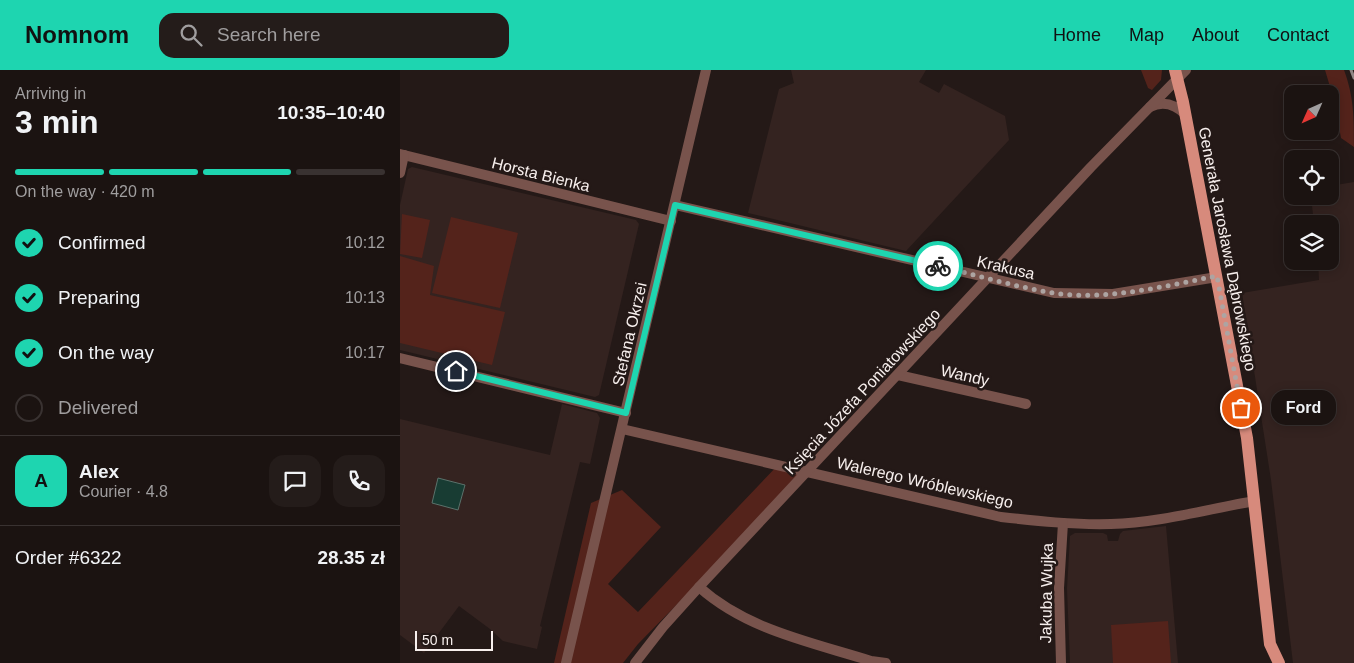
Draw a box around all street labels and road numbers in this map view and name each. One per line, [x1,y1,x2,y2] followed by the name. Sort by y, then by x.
[1195,126,1260,373] street label: Generała Jarosława Dąbrowskiego
[490,154,592,195] street label: Horsta Bienka
[975,253,1036,282] street label: Krakusa
[609,281,650,388] street label: Stefana Okrzei
[781,305,944,477] street label: Księcia Józefa Poniatowskiego
[939,362,991,389] street label: Wandy
[835,454,1015,511] street label: Walerego Wróblewskiego
[1037,543,1056,643] street label: Jakuba Wujka

